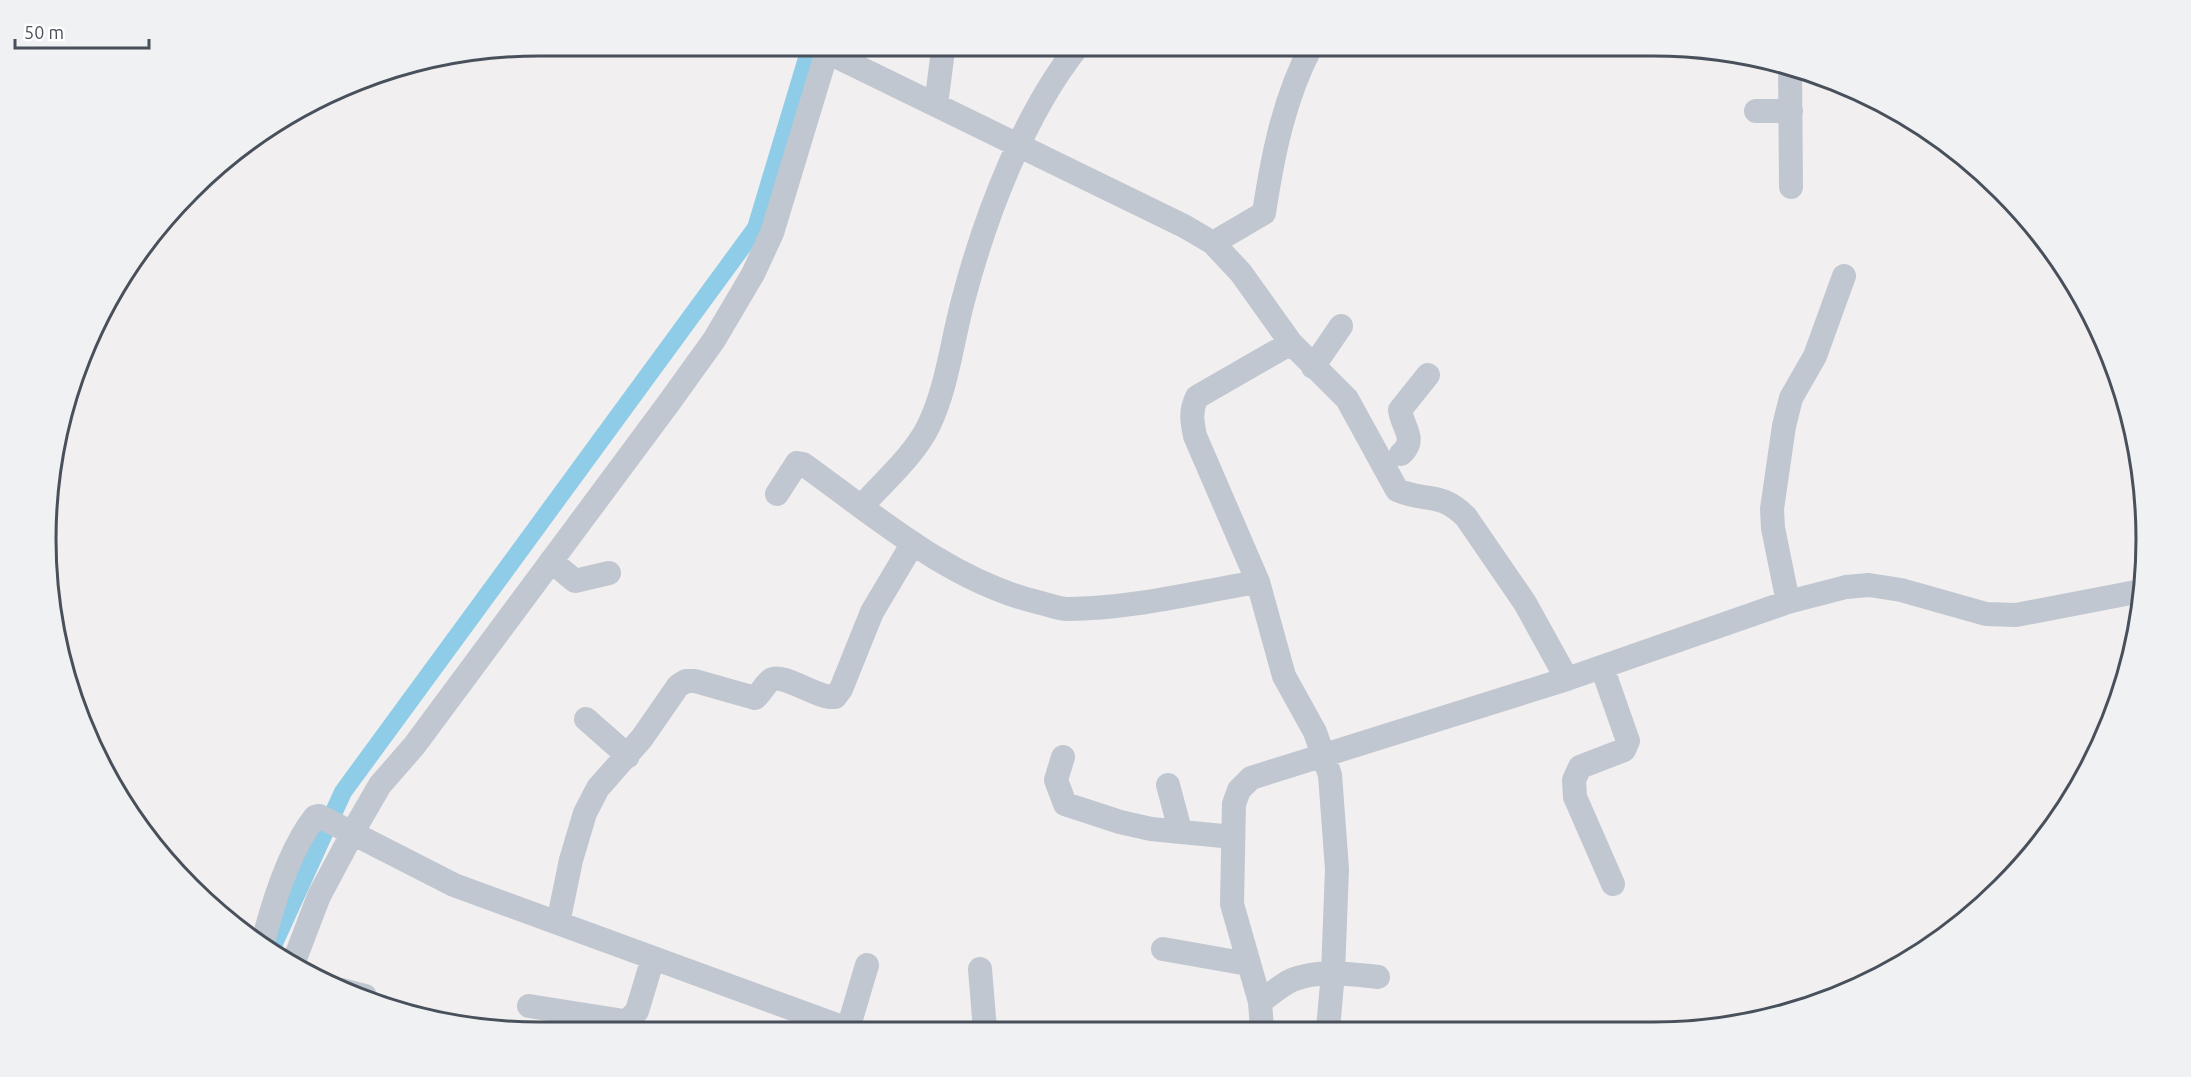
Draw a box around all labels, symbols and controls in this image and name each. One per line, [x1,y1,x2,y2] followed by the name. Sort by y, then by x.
[15,12,148,50] scale bar
[24,22,64,42] text: 50 m

